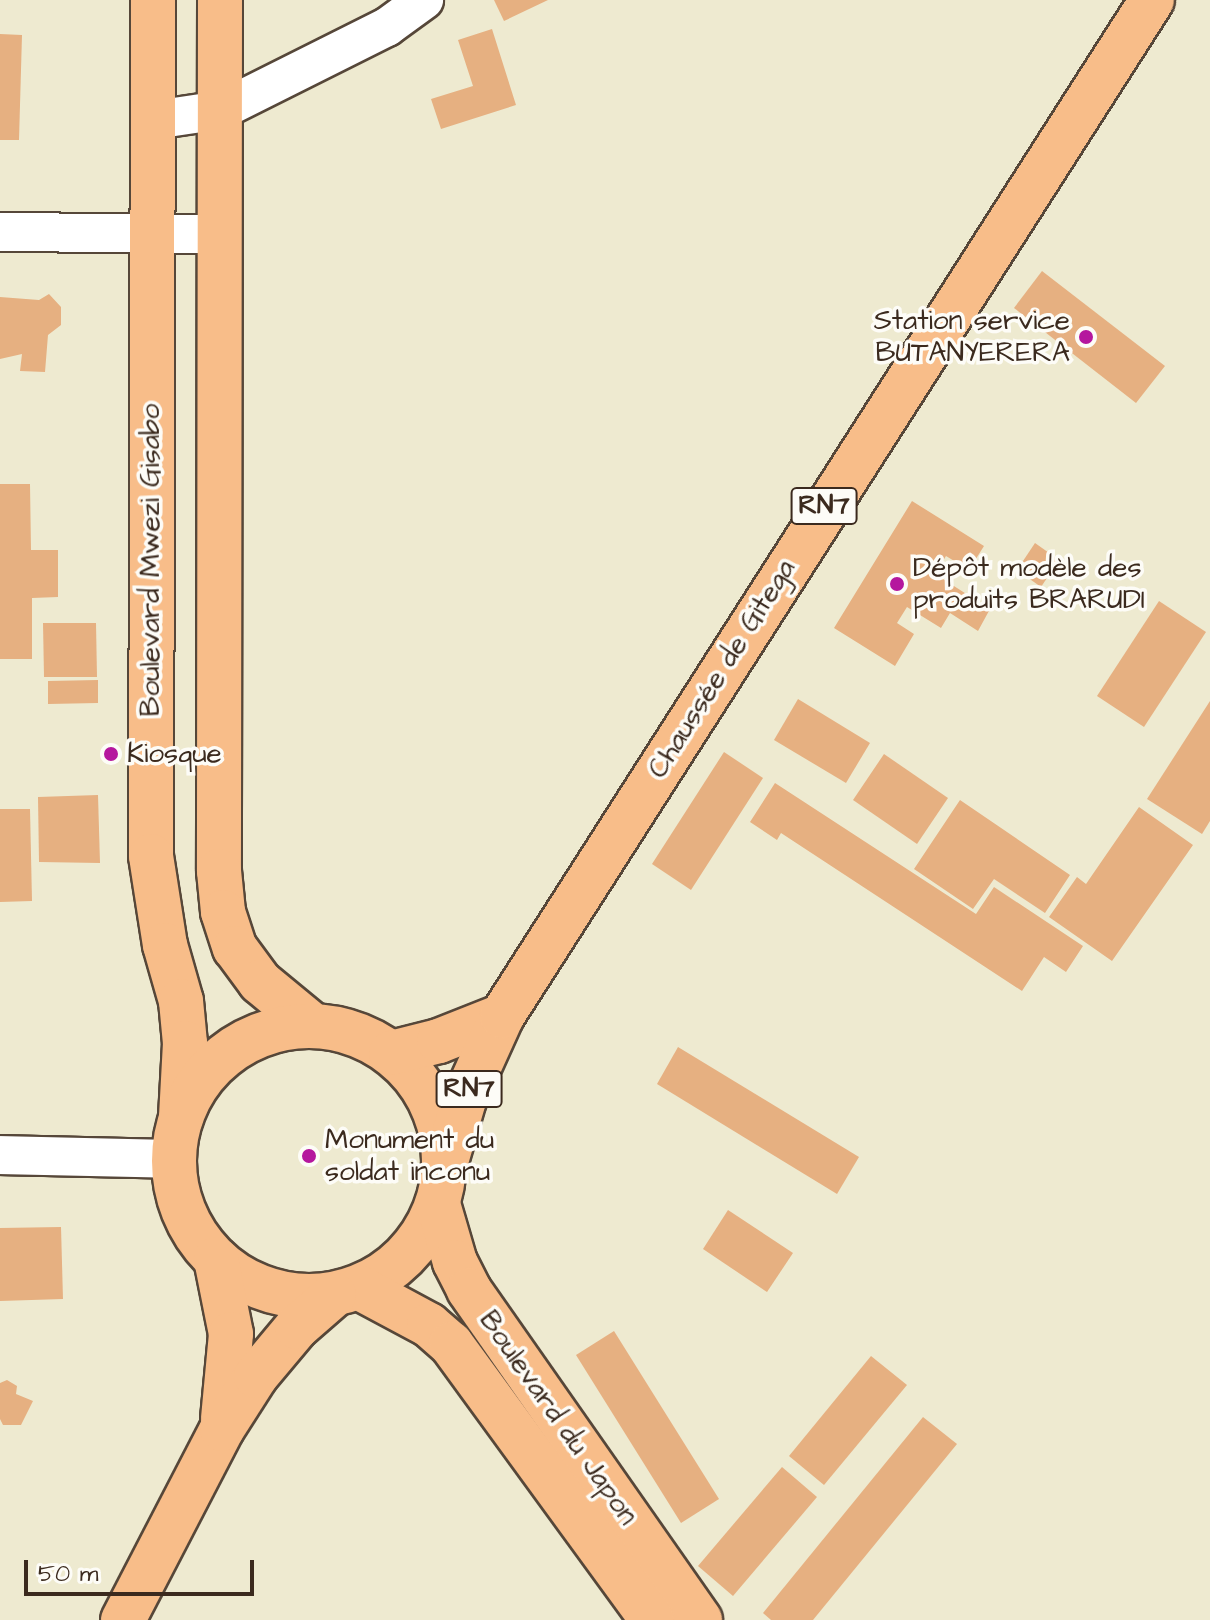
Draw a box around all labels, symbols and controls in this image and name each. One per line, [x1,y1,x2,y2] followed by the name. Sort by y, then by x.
[874,304,1070,370] place label: Station service BUTANYERERA
[1077,328,1095,346] marker: Station service BUTANYERERA
[134,404,168,716] street label: Boulevard Mwezi Gisabo
[790,484,858,528] road number: RN7
[913,551,1145,617] place label: Dépôt modèle des produits BRARUDI
[641,554,803,784] street label: Chaussée de Gitega
[888,575,906,593] marker: Dépôt modèle des produits BRARUDI
[127,737,222,771] place label: Kiosque
[102,745,120,763] marker: Kiosque
[435,1067,503,1111] road number: RN7
[325,1123,494,1189] place label: Monument du soldat inconu
[300,1147,318,1165] marker: Monument du soldat inconu
[472,1305,644,1531] street label: Boulevard du Japon
[28,1544,258,1594] scale bar
[38,1557,98,1591] text: 50 m

